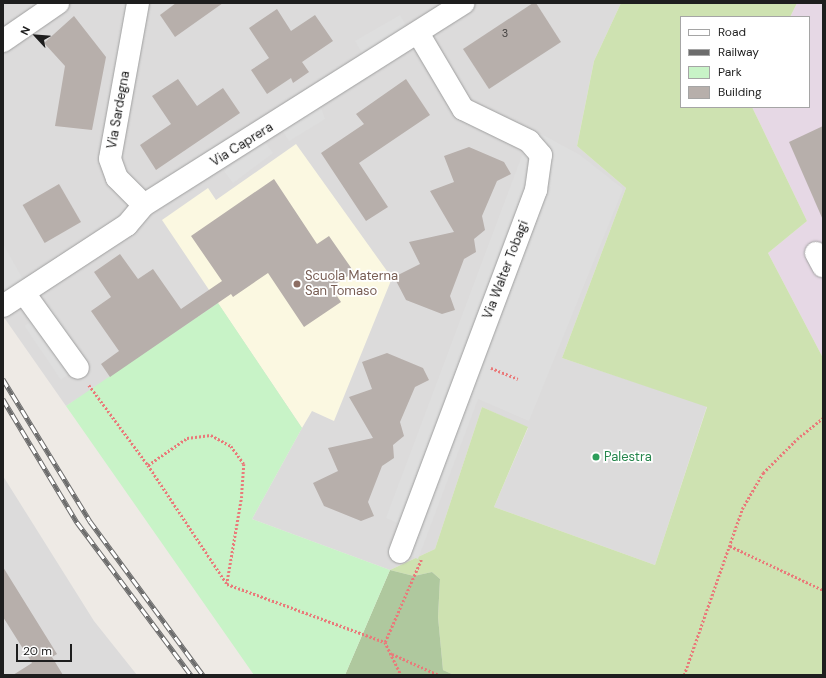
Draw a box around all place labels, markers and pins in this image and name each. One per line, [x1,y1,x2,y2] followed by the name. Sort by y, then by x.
[305,269,398,300] place label: Scuola Materna San Tomaso
[292,279,302,289] marker: Scuola Materna San Tomaso
[604,449,652,465] place label: Palestra
[591,452,601,462] marker: Palestra

